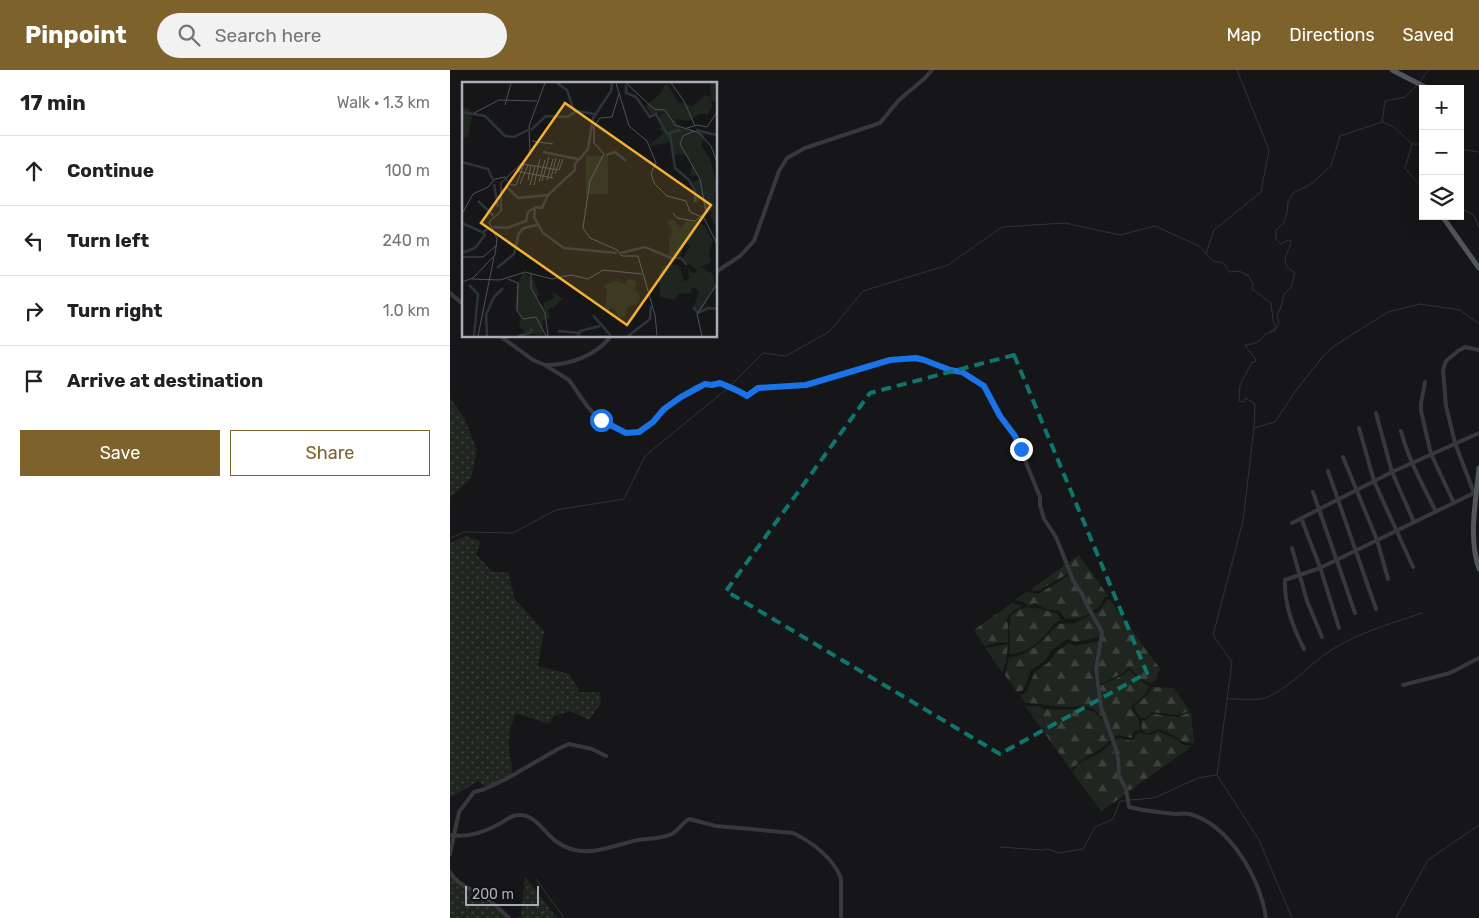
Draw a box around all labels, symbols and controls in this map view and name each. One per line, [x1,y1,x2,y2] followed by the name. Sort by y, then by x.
[157,13,507,58] search box
[25,21,127,49] text: Pinpoint
[175,21,203,49] icon: search
[215,24,321,47] text: Search here
[1226,24,1261,46] text: Map
[1289,24,1375,46] text: Directions
[1403,24,1454,46] text: Saved
[462,82,718,338] inset map
[1419,85,1464,220] map controls
[1419,85,1464,130] button: +
[20,90,86,115] text: 17 min
[337,93,430,112] text: Walk · 1.3 km
[1419,130,1464,175] button: −
[20,157,48,185] icon: ahead
[67,159,154,182] text: Continue
[385,161,430,180] text: 100 m
[1419,175,1464,220] button: layers
[20,227,48,255] icon: left
[67,229,149,252] text: Turn left
[383,231,430,250] text: 240 m
[20,297,48,325] icon: right
[67,299,162,322] text: Turn right
[383,301,430,320] text: 1.0 km
[20,367,48,395] icon: arrive
[67,369,263,392] text: Arrive at destination
[590,409,613,432] route start
[20,430,220,476] button: Save
[230,430,430,476] button: Share
[1010,438,1033,461] route end
[465,883,539,906] scale bar
[472,886,514,903] text: 200 m

